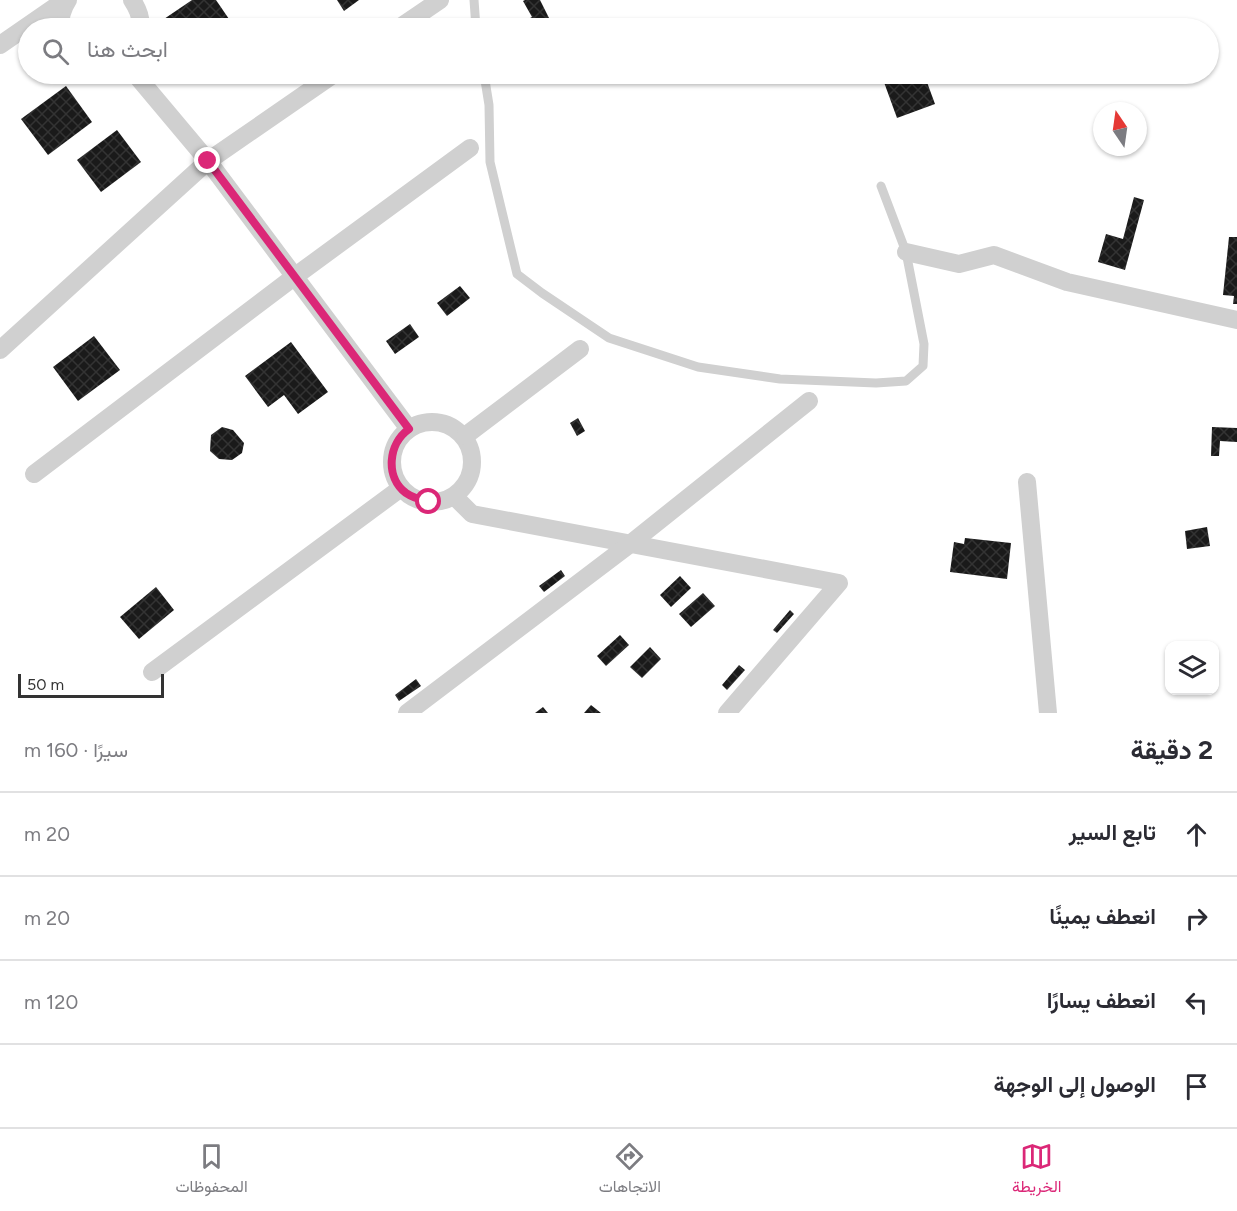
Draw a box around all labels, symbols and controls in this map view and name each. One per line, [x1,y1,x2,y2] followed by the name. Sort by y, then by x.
[18,18,1219,84] search box
[39,35,72,68] icon: search
[87,36,168,63] text: ابحث هنا
[1093,102,1147,156] north arrow
[194,147,220,173] route end
[415,488,441,514] route start
[1165,641,1219,695] map controls
[1165,641,1219,695] button: layers
[18,671,164,698] scale bar
[27,675,64,694] text: 50 m
[1130,734,1213,766] text: 2 دقيقة
[24,738,128,762] text: سيرًا · 160 m
[1180,818,1213,851] icon: ahead
[1069,819,1156,846] text: تابع السير
[24,822,70,846] text: 20 m
[1180,902,1213,935] icon: right
[1049,903,1156,930] text: انعطف يمينًا
[24,906,70,930] text: 20 m
[1180,986,1213,1019] icon: left
[1047,987,1156,1014] text: انعطف يسارًا
[24,990,78,1014] text: 120 m
[1180,1070,1213,1103] icon: arrive
[993,1071,1156,1098] text: الوصول إلى الوجهة
[176,1140,248,1201] tab: المحفوظات
[599,1140,661,1201] tab: الاتجاهات
[1012,1140,1061,1201] tab: الخريطة

